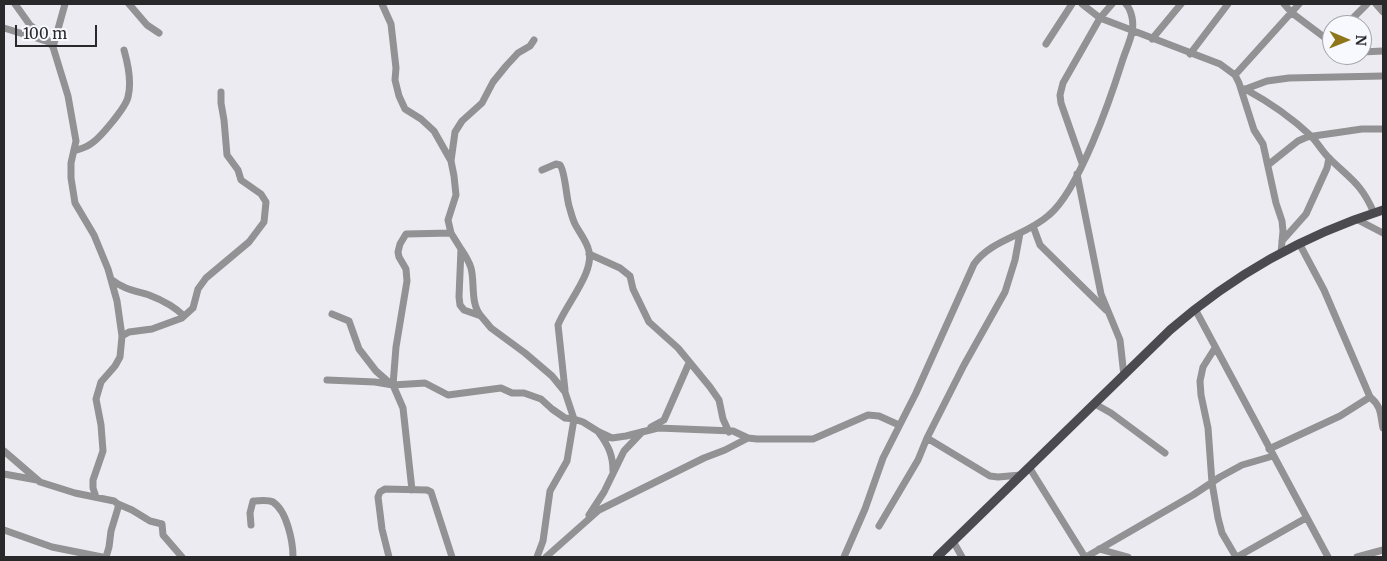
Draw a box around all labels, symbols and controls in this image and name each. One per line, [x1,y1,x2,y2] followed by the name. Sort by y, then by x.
[18,15,100,47] scale bar
[1322,15,1372,65] north arrow
[23,24,67,43] text: 100 m
[1352,35,1370,46] text: N

